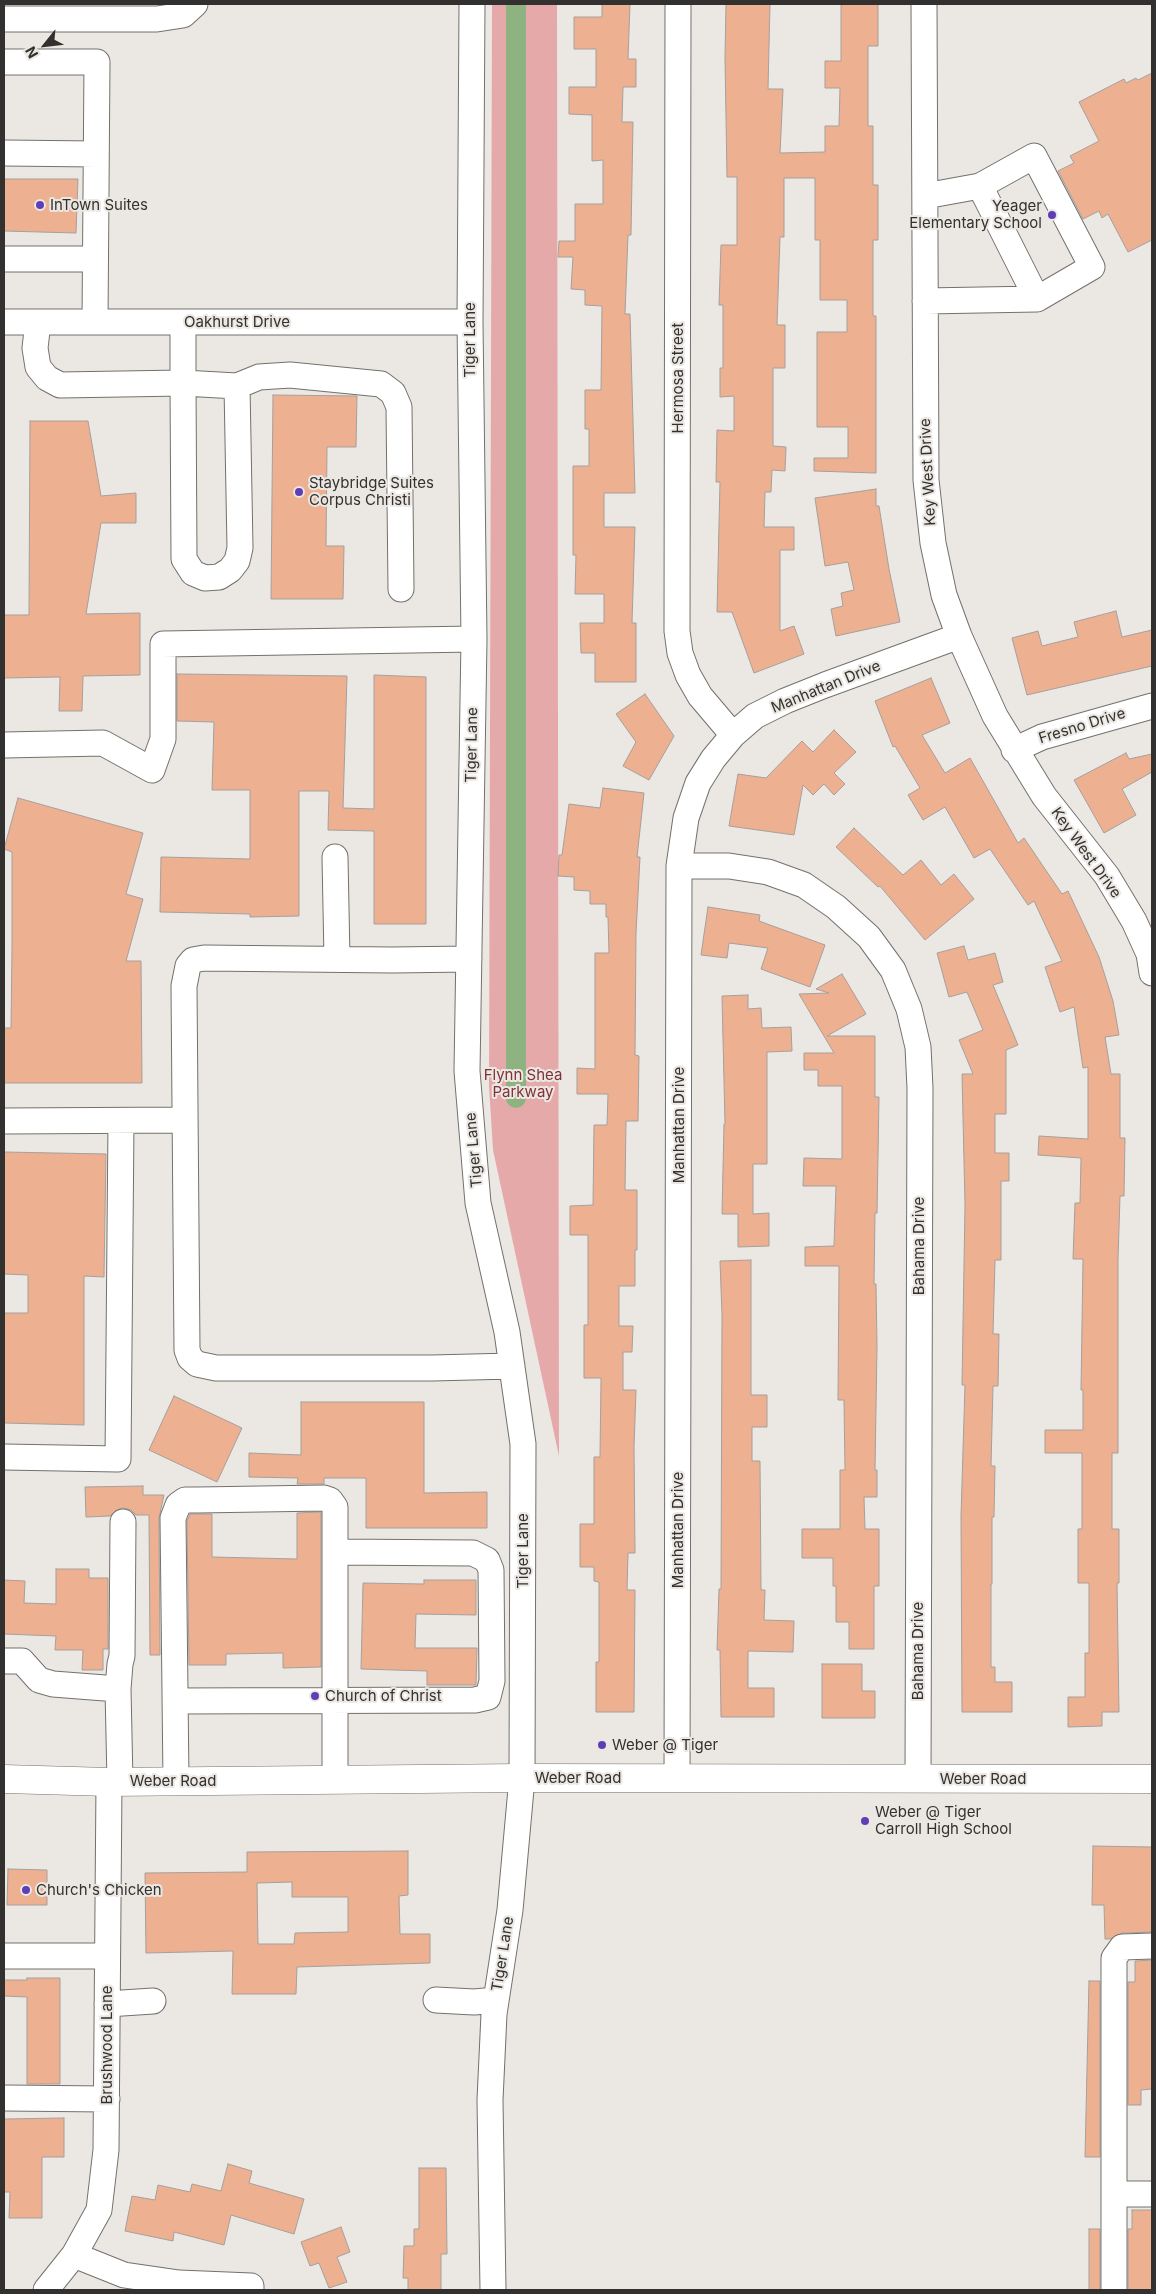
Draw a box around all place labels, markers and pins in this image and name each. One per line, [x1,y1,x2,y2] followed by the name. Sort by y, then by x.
[50,196,148,214] place label: InTown Suites
[909,197,1042,232] place label: Yeager Elementary School
[34,199,46,211] marker: InTown Suites
[1046,209,1058,221] marker: Yeager Elementary School
[309,474,434,509] place label: Staybridge Suites Corpus Christi
[293,486,305,498] marker: Staybridge Suites Corpus Christi
[325,1687,442,1705] place label: Church of Christ
[309,1690,321,1702] marker: Church of Christ
[612,1736,718,1754] place label: Weber @ Tiger
[596,1739,608,1751] marker: Weber @ Tiger
[875,1803,1012,1838] place label: Weber @ Tiger Carroll High School
[859,1815,871,1827] marker: Weber @ Tiger Carroll High School
[36,1881,162,1899] place label: Church's Chicken
[20,1884,32,1896] marker: Church's Chicken

